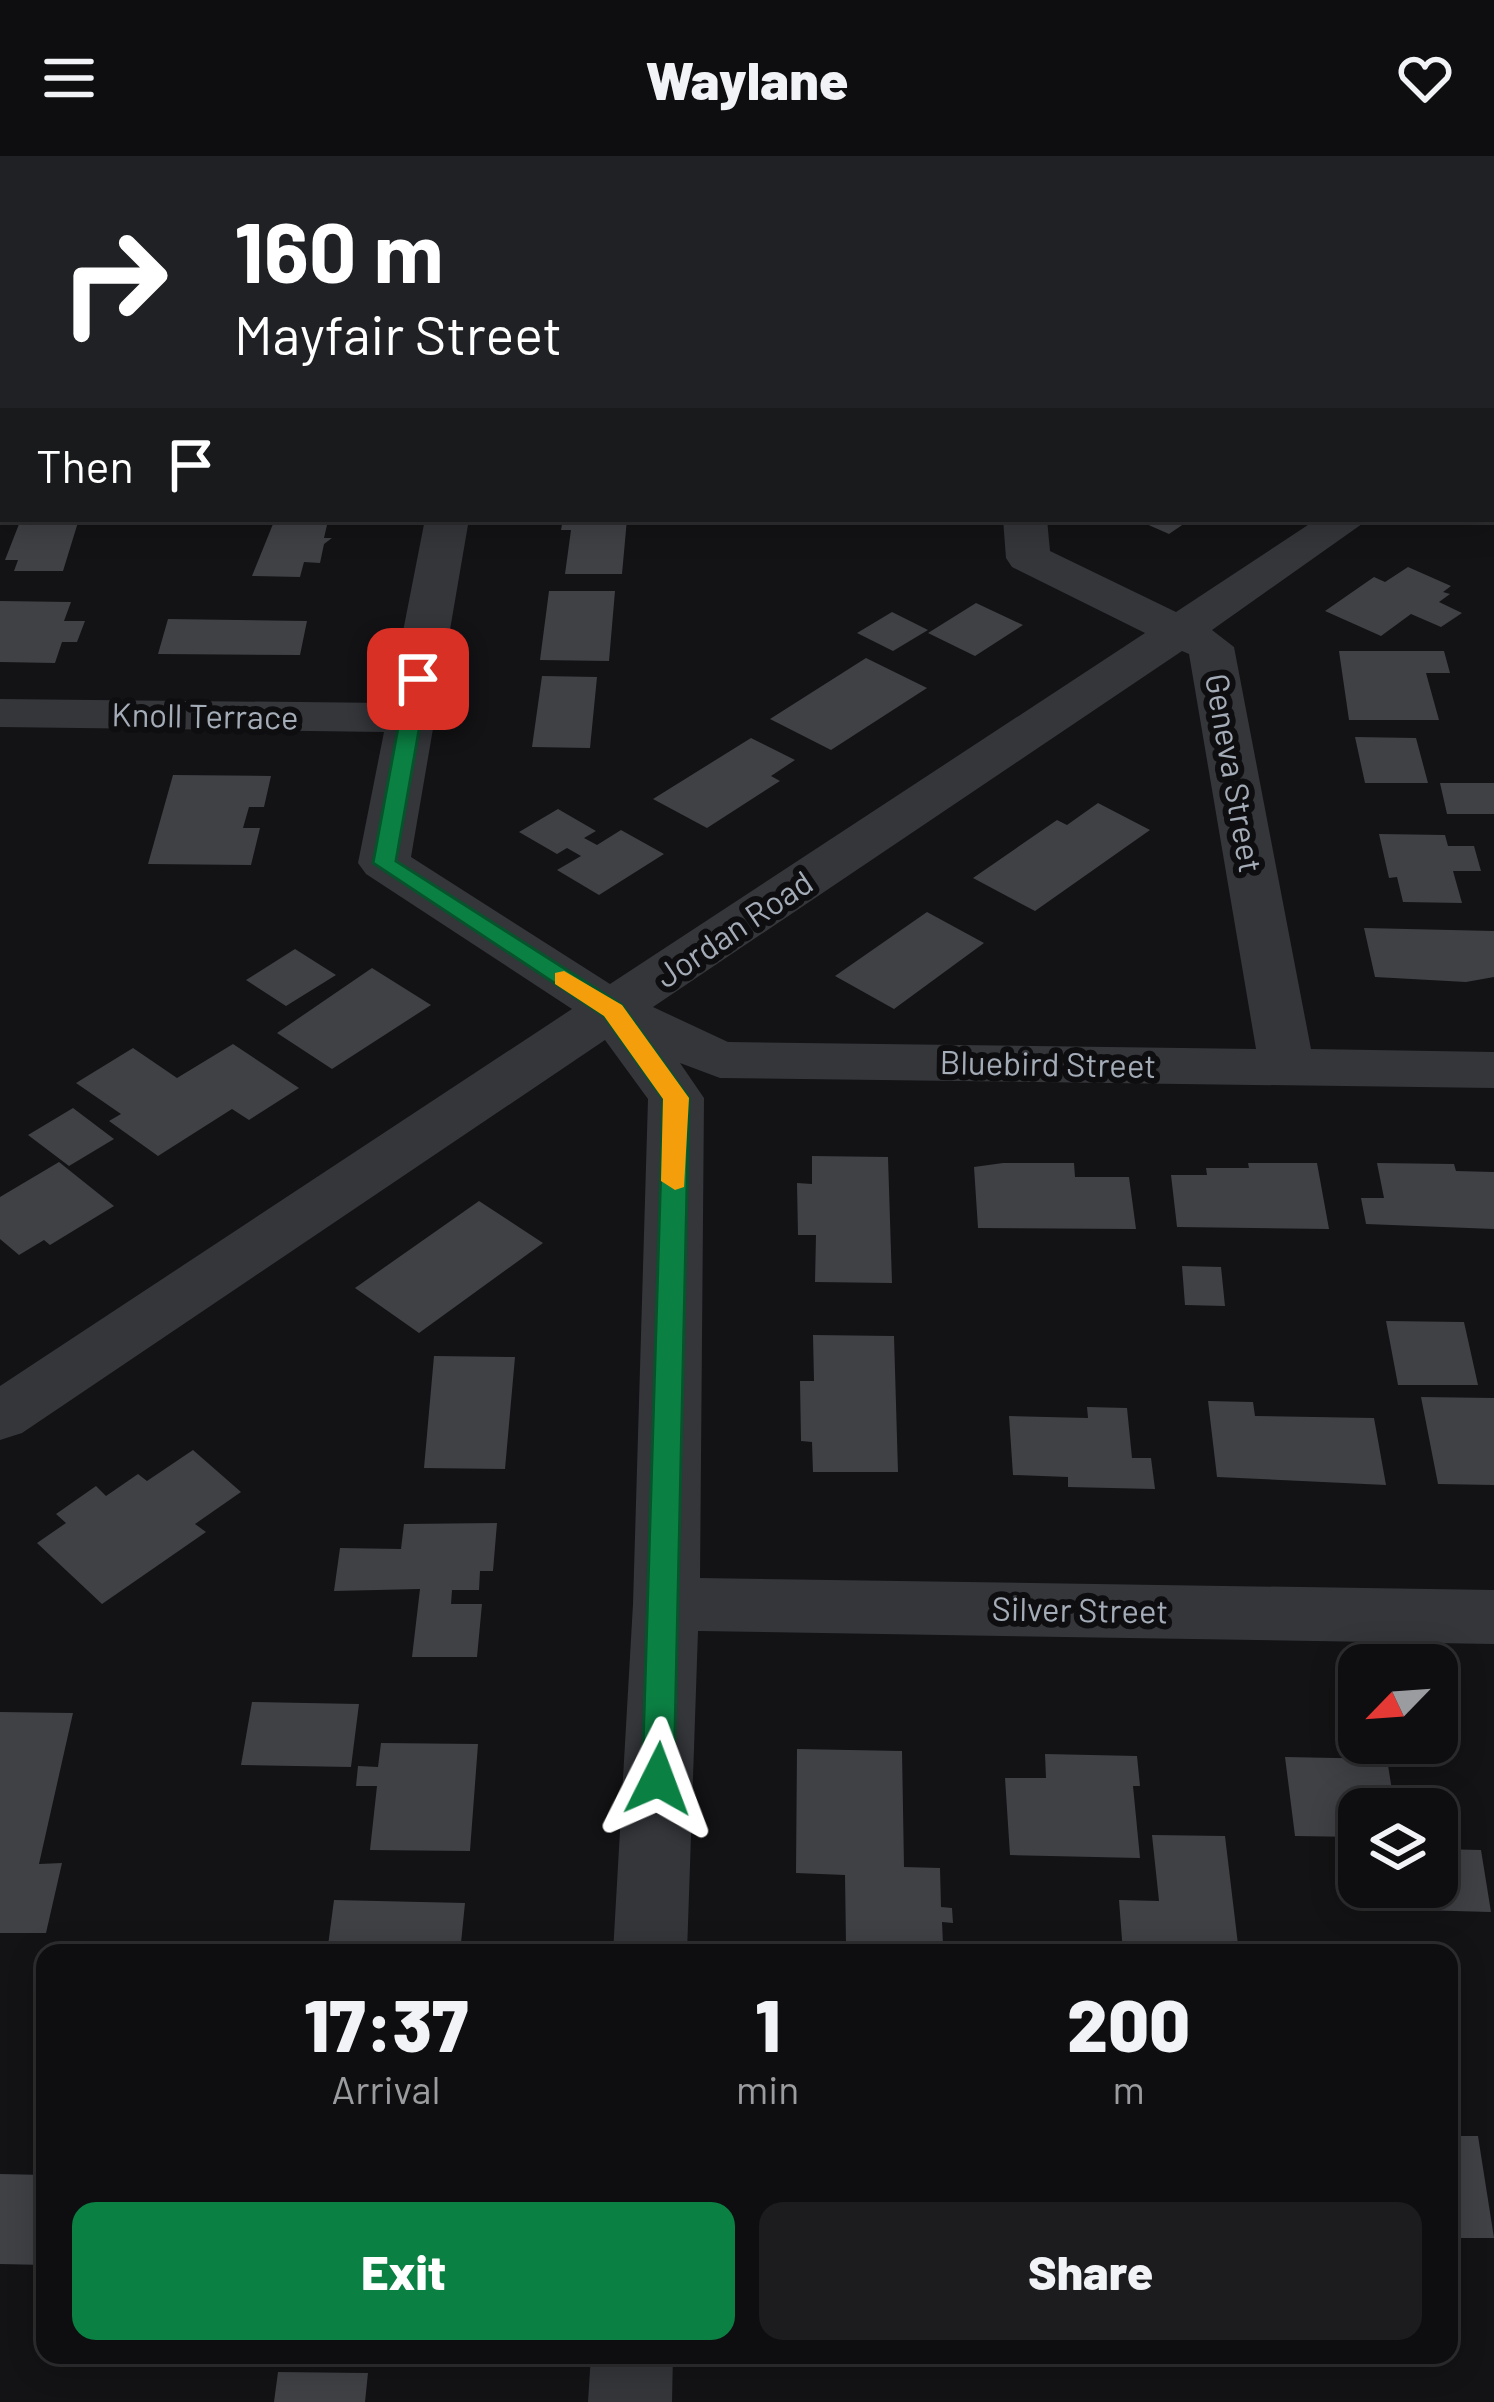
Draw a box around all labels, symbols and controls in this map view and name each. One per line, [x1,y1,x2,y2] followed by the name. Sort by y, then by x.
[36,45,102,111] icon: menu
[1392,45,1458,111] icon: heart
[646,46,849,111] text: Waylane
[234,199,444,300] text: 160 m
[36,204,192,360] icon: right
[234,301,562,366] text: Mayfair Street
[158,432,224,498] icon: arrive
[36,438,134,492] text: Then
[367,628,469,730] pin
[385,646,451,712] icon: arrive
[1198,670,1272,875] street label: Geneva Street
[111,693,299,737] street label: Knoll Terrace
[647,861,820,995] street label: Jordan Road
[939,1041,1157,1085] street label: Bluebird Street
[991,1587,1169,1631] street label: Silver Street
[1338,1644,1458,1764] north arrow
[1338,1644,1458,1908] map controls
[595,1716,721,1842] position arrow
[1338,1788,1458,1908] button: layers
[304,1980,468,2066] text: 17:37
[755,1980,780,2066] text: 1
[1067,1980,1190,2066] text: 200
[332,2065,441,2112] text: Arrival
[736,2065,799,2112] text: min
[1113,2065,1145,2112] text: m
[72,2202,735,2340] button: Exit
[759,2202,1422,2340] button: Share

